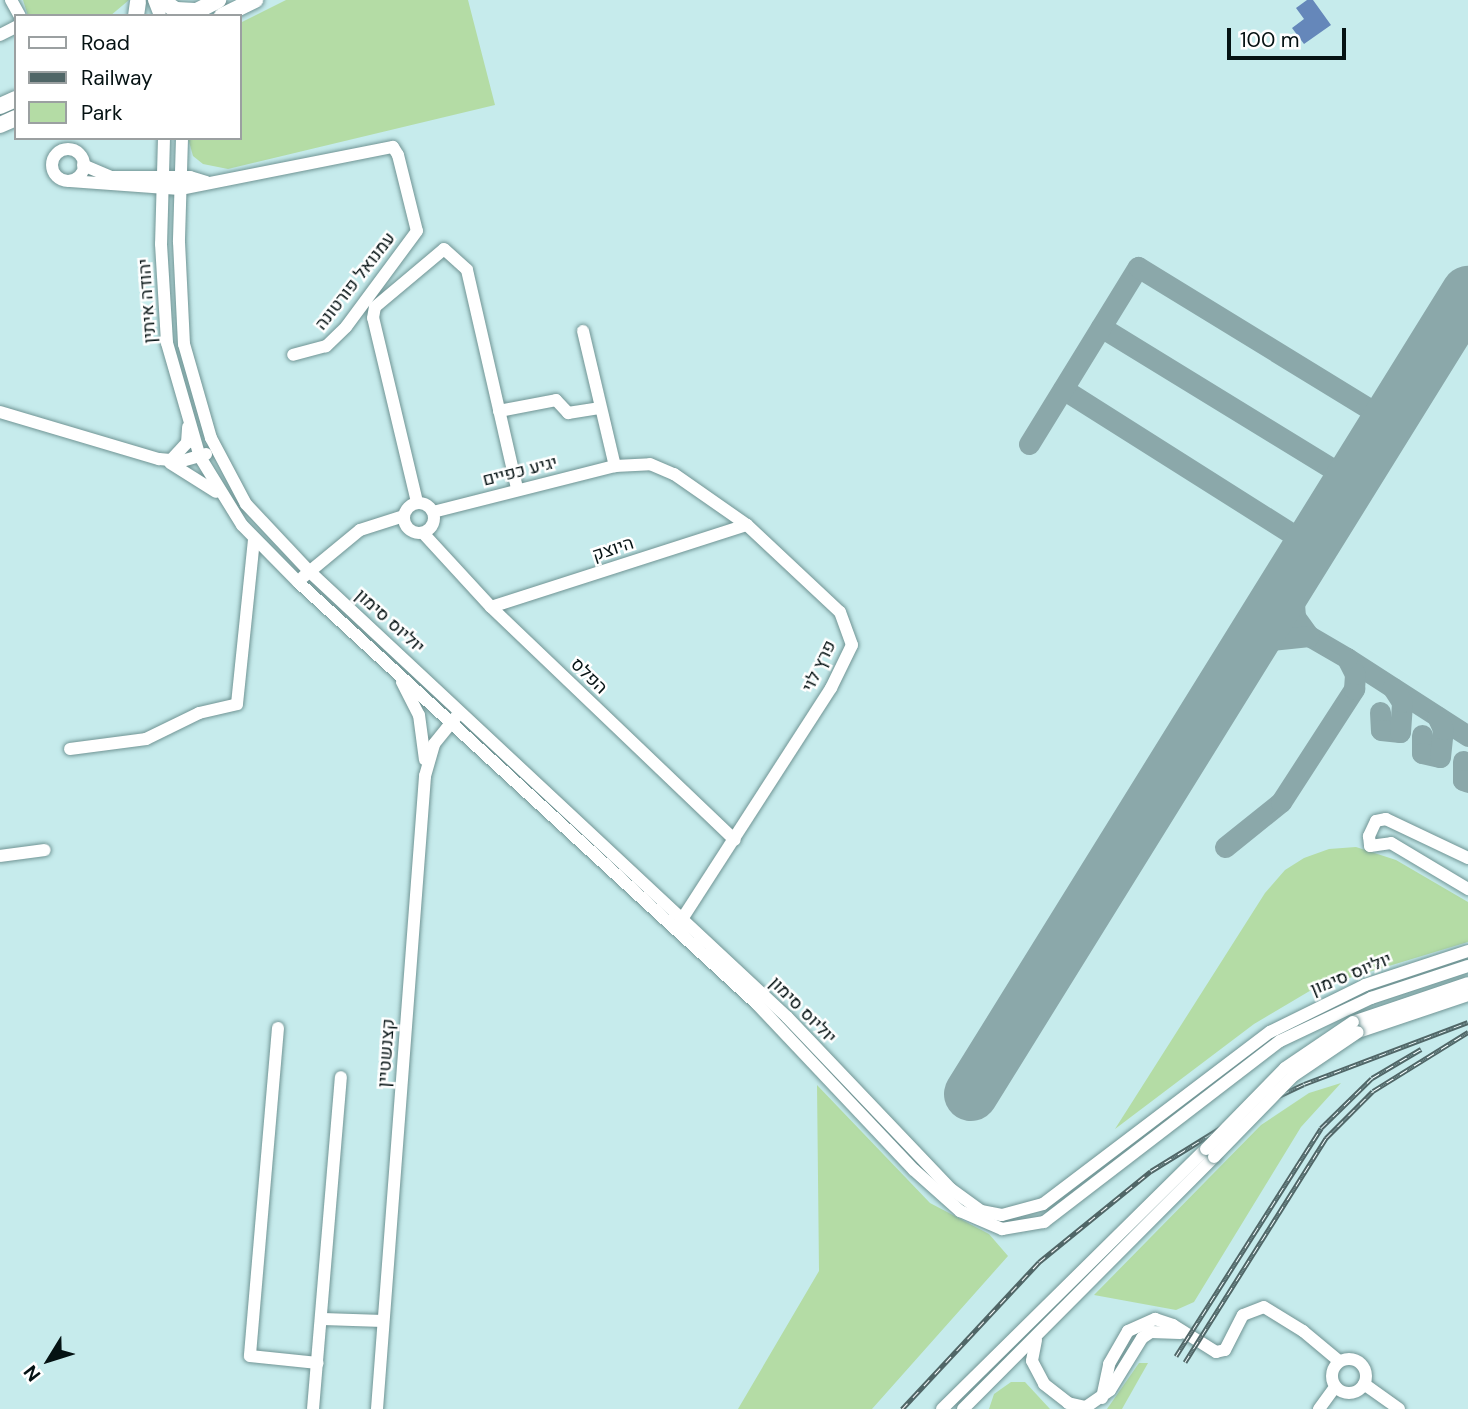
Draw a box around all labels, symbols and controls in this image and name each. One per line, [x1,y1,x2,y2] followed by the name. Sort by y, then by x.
[14,14,242,140] legend
[1230,14,1349,58] scale bar
[1240,26,1300,54] text: 100 m
[81,29,130,57] text: Road
[81,64,153,92] text: Railway
[81,99,122,127] text: Park
[310,228,400,334] street label: עמנואל פורטונה
[133,258,161,344] street label: יהודה איתין
[480,451,560,491] street label: יגיע כפיים
[590,532,636,566] street label: היוצק
[351,584,429,658] street label: יוליוס סימון
[797,637,841,695] street label: פרץ לוי
[566,653,612,699] street label: הפלס
[1307,948,1395,1000] street label: יוליוס סימון
[765,972,841,1048] street label: יוליוס סימון
[373,1018,399,1088] street label: קצנשטיין
[14,1325,84,1395] north arrow
[18,1360,46,1386] text: N

